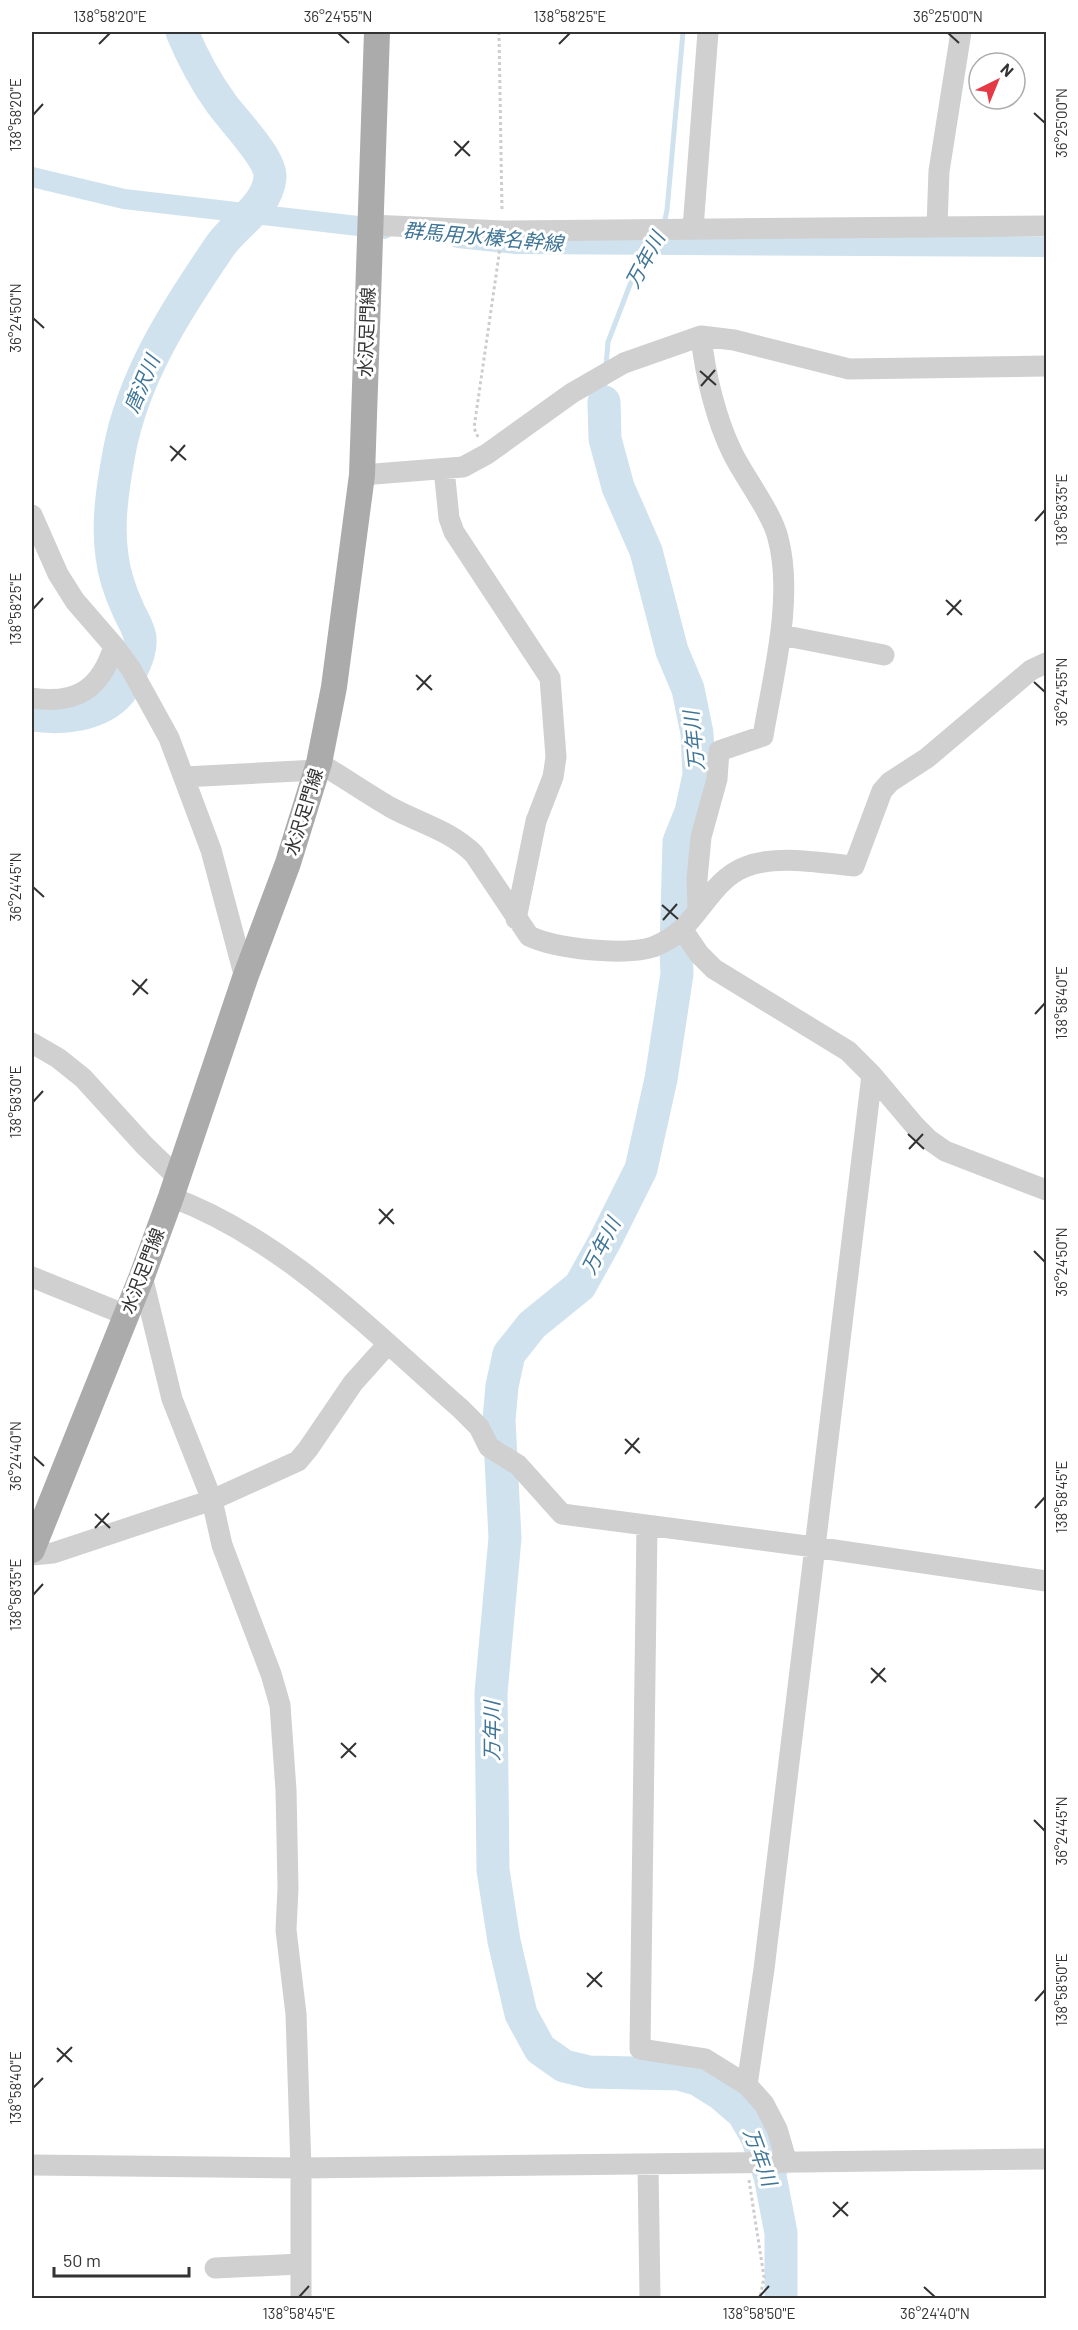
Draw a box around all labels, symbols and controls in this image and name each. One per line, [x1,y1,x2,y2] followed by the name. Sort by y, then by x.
[73,7,147,25] text: 138°58'20"E
[304,7,372,25] text: 36°24'55"N
[534,7,606,25] text: 138°58'25"E
[913,7,983,25] text: 36°25'00"N
[967,51,1027,111] north arrow
[997,59,1018,80] text: N
[6,78,24,152] text: 138°58'20"E
[1052,88,1070,158] text: 36°25'00"N
[402,217,567,255] water label: 群馬用水榛名幹線
[619,226,670,292] water label: 万年川
[6,283,24,353] text: 36°24'50"N
[353,287,379,377] street label: 水沢足門線
[118,349,165,416] water label: 唐沢川
[1052,474,1070,546] text: 138°58'35"E
[6,573,24,645] text: 138°58'25"E
[1052,658,1070,726] text: 36°24'55"N
[678,708,708,772] water label: 万年川
[279,765,327,858] street label: 水沢足門線
[6,852,24,922] text: 36°24'45"N
[1052,966,1070,1040] text: 138°58'40"E
[6,1065,24,1139] text: 138°58'30"E
[576,1212,625,1278] water label: 万年川
[116,1225,168,1317] street label: 水沢足門線
[1052,1227,1070,1297] text: 36°24'50"N
[6,1421,24,1491] text: 36°24'40"N
[1052,1461,1070,1533] text: 138°58'45"E
[6,1559,24,1631] text: 138°58'35"E
[479,1699,503,1761] water label: 万年川
[1052,1796,1070,1866] text: 36°24'45"N
[1052,1953,1070,2027] text: 138°58'50"E
[6,2051,24,2125] text: 138°58'40"E
[739,2124,783,2191] water label: 万年川
[54,2240,189,2278] scale bar
[63,2249,101,2271] text: 50 m
[263,2304,335,2322] text: 138°58'45"E
[722,2304,796,2322] text: 138°58'50"E
[900,2304,970,2322] text: 36°24'40"N

